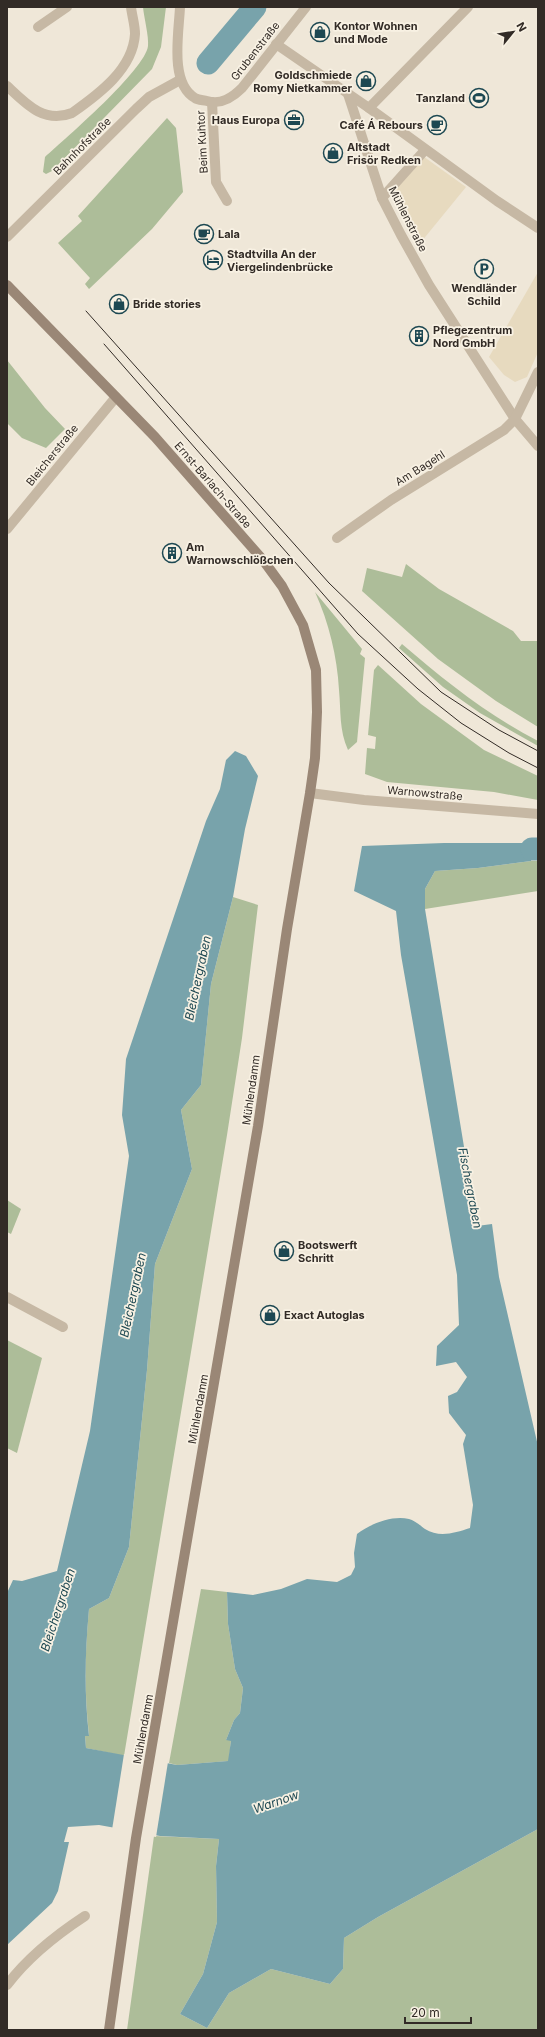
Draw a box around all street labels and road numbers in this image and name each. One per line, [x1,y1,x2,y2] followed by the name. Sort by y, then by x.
[227,19,283,83] street label: Grubenstraße
[193,110,211,174] street label: Beim Kuhtor
[50,114,114,178] street label: Bahnhofstraße
[386,184,430,254] street label: Mühlenstraße
[23,421,81,489] street label: Bleicherstraße
[172,439,254,531] street label: Ernst-Barlach-Straße
[393,447,447,489] street label: Am Bagehl
[387,783,463,803] street label: Warnowstraße
[239,1054,263,1126] street label: Mühlendamm
[185,1373,211,1445] street label: Mühlendamm
[130,1693,156,1765] street label: Mühlendamm

